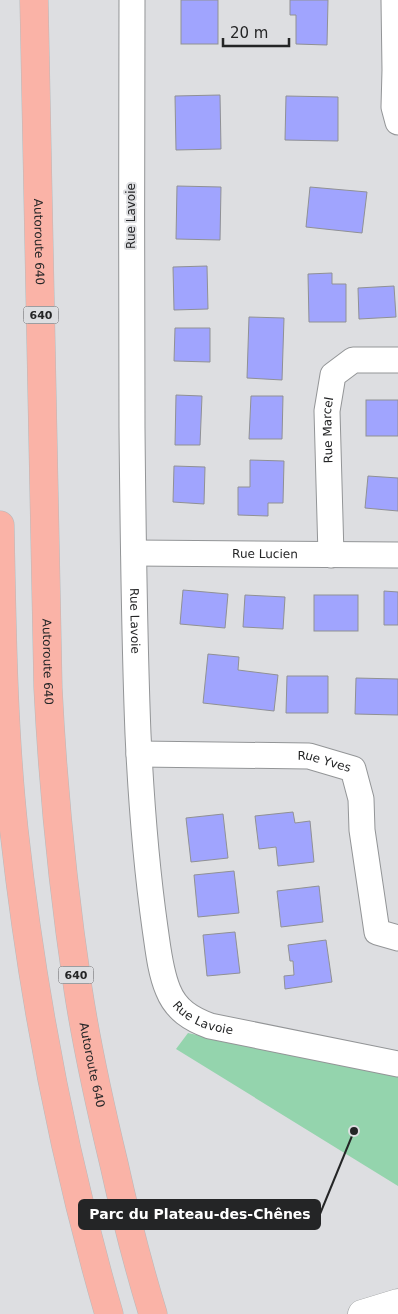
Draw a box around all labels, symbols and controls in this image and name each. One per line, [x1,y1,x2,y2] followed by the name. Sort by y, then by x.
[223,15,289,47] scale bar
[230,24,268,42] text: 20 m
[124,183,138,249] street label: Rue Lavoie
[31,199,47,285] street label: Autoroute 640
[23,306,58,324] road number: 640
[320,396,336,463] street label: Rue Marcel
[232,547,298,561] street label: Rue Lucien
[127,588,142,654] street label: Rue Lavoie
[40,619,56,705] street label: Autoroute 640
[298,748,353,775] street label: Rue Yves
[58,966,94,984] road number: 640
[170,998,234,1037] street label: Rue Lavoie
[77,1021,108,1109] street label: Autoroute 640
[79,1200,320,1229] callout: Parc du Plateau-des-Chênes
[89,1206,311,1222] text: Parc du Plateau-des-Chênes

